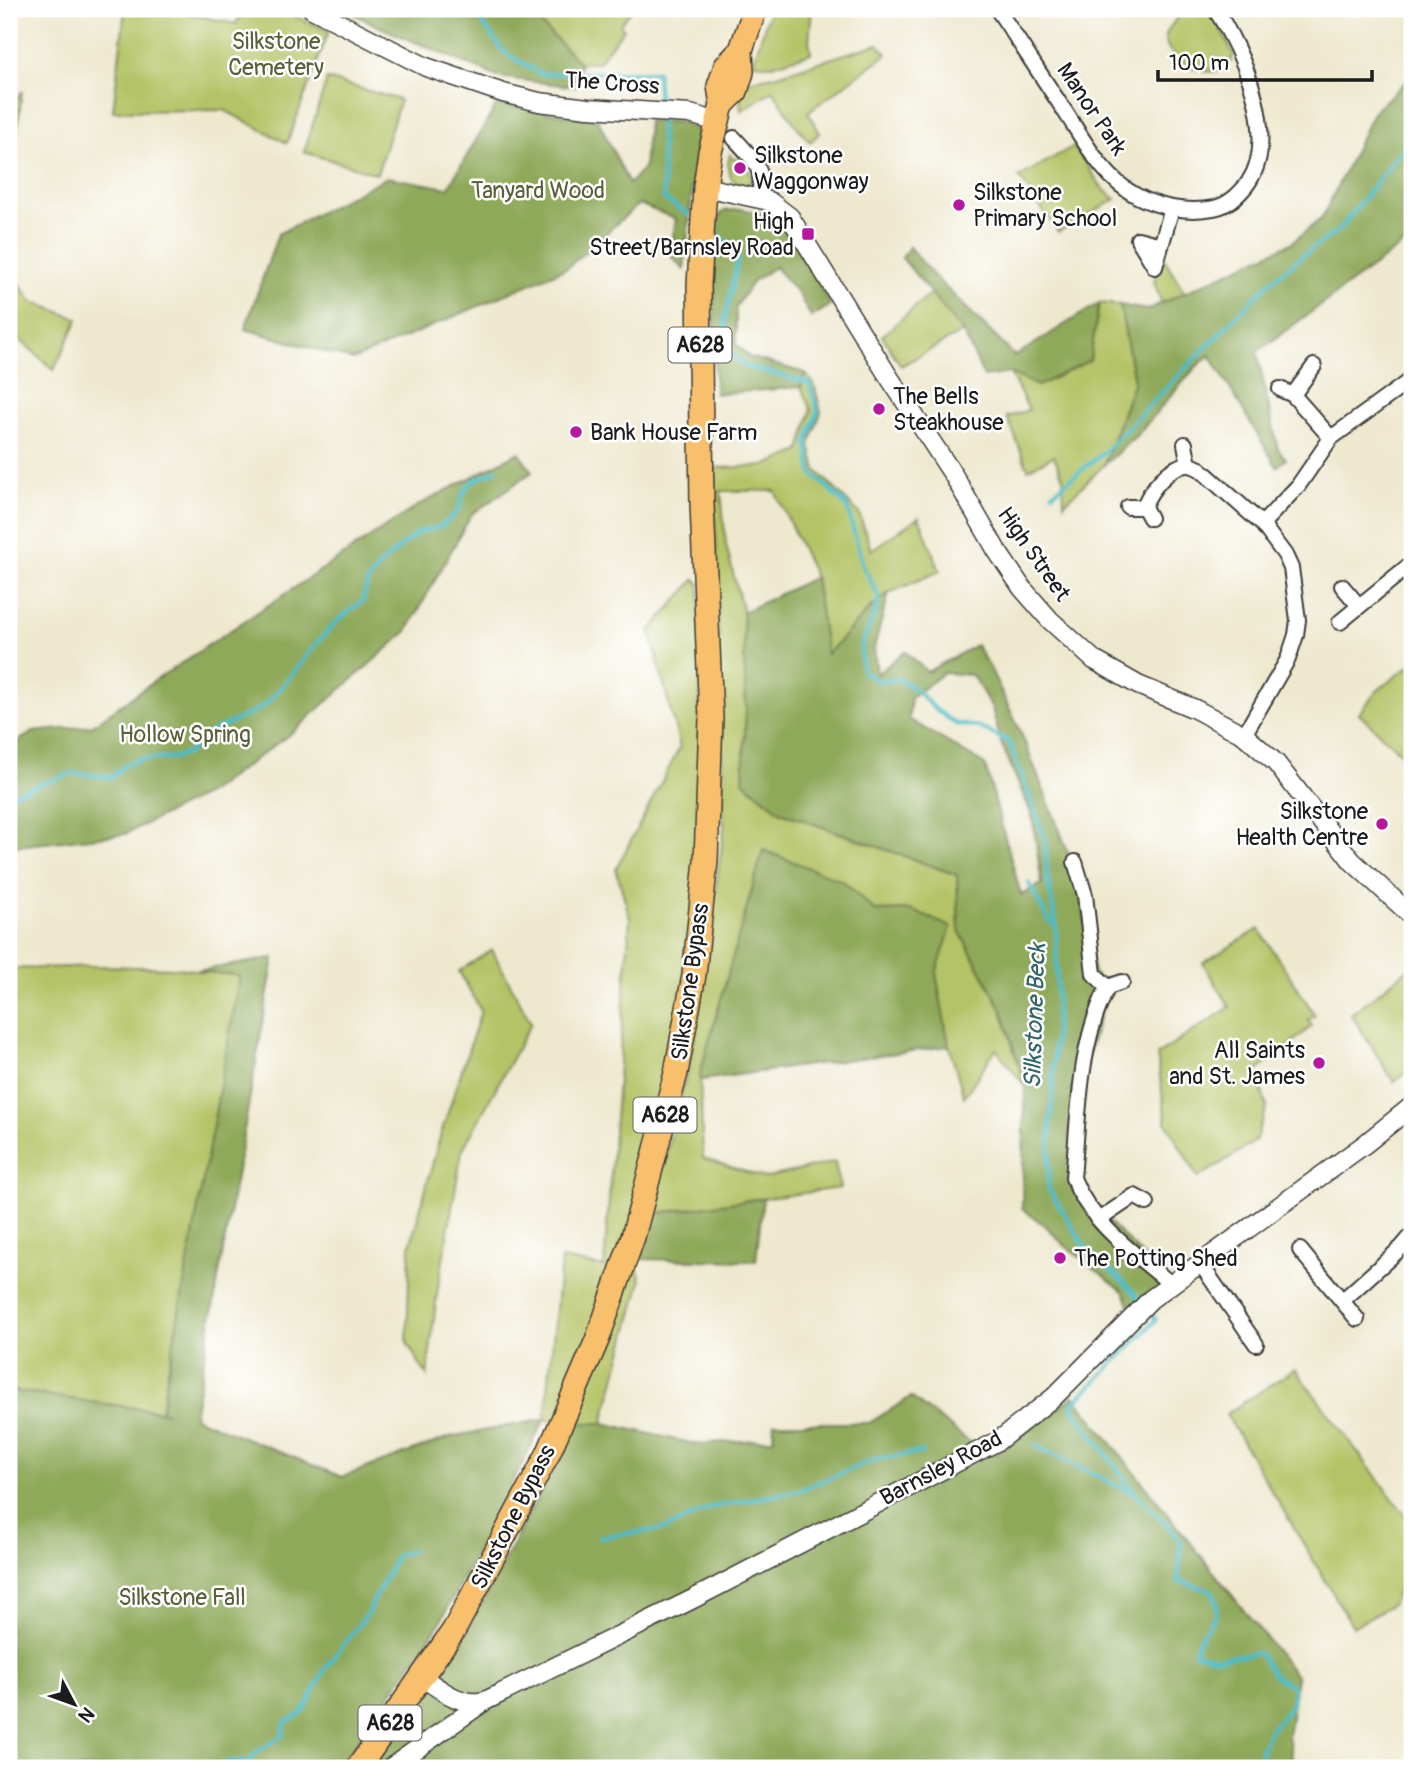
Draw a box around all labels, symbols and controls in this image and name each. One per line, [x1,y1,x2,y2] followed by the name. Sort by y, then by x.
[228,27,324,82] park label: Silkstone Cemetery
[1158,38,1372,82] scale bar
[1169,50,1229,77] text: 100 m
[1050,57,1134,161] street label: Manor Park
[564,65,660,101] street label: The Cross
[754,141,869,196] place label: Silkstone Waggonway
[732,160,748,176] marker: Silkstone Waggonway
[471,176,605,205] park label: Tanyard Wood
[973,178,1117,233] place label: Silkstone Primary School
[951,197,967,213] marker: Silkstone Primary School
[589,207,794,262] place label: High Street/Barnsley Road
[800,226,816,242] marker: High Street/Barnsley Road
[668,328,732,362] road number: A628
[893,382,1004,437] place label: The Bells Steakhouse
[871,401,887,417] marker: The Bells Steakhouse
[590,418,758,447] place label: Bank House Farm
[568,424,584,440] marker: Bank House Farm
[991,501,1077,607] street label: High Street
[119,720,251,749] park label: Hollow Spring
[1236,797,1369,852] place label: Silkstone Health Centre
[1374,816,1390,832] marker: Silkstone Health Centre
[665,901,715,1063] street label: Silkstone Bypass
[1018,941,1052,1089] water label: Silkstone Beck
[1169,1036,1305,1091] place label: All Saints and St. James
[1311,1055,1327,1071] marker: All Saints and St. James
[634,1098,696,1132] road number: A628
[1074,1244,1238,1273] place label: The Potting Shed
[1052,1250,1068,1266] marker: The Potting Shed
[875,1424,1007,1512] street label: Barnsley Road
[464,1440,562,1594] street label: Silkstone Bypass
[118,1583,246,1612] park label: Silkstone Fall
[38,1668,108,1738] north arrow
[73,1702,99,1727] text: N
[358,1706,422,1740] road number: A628

